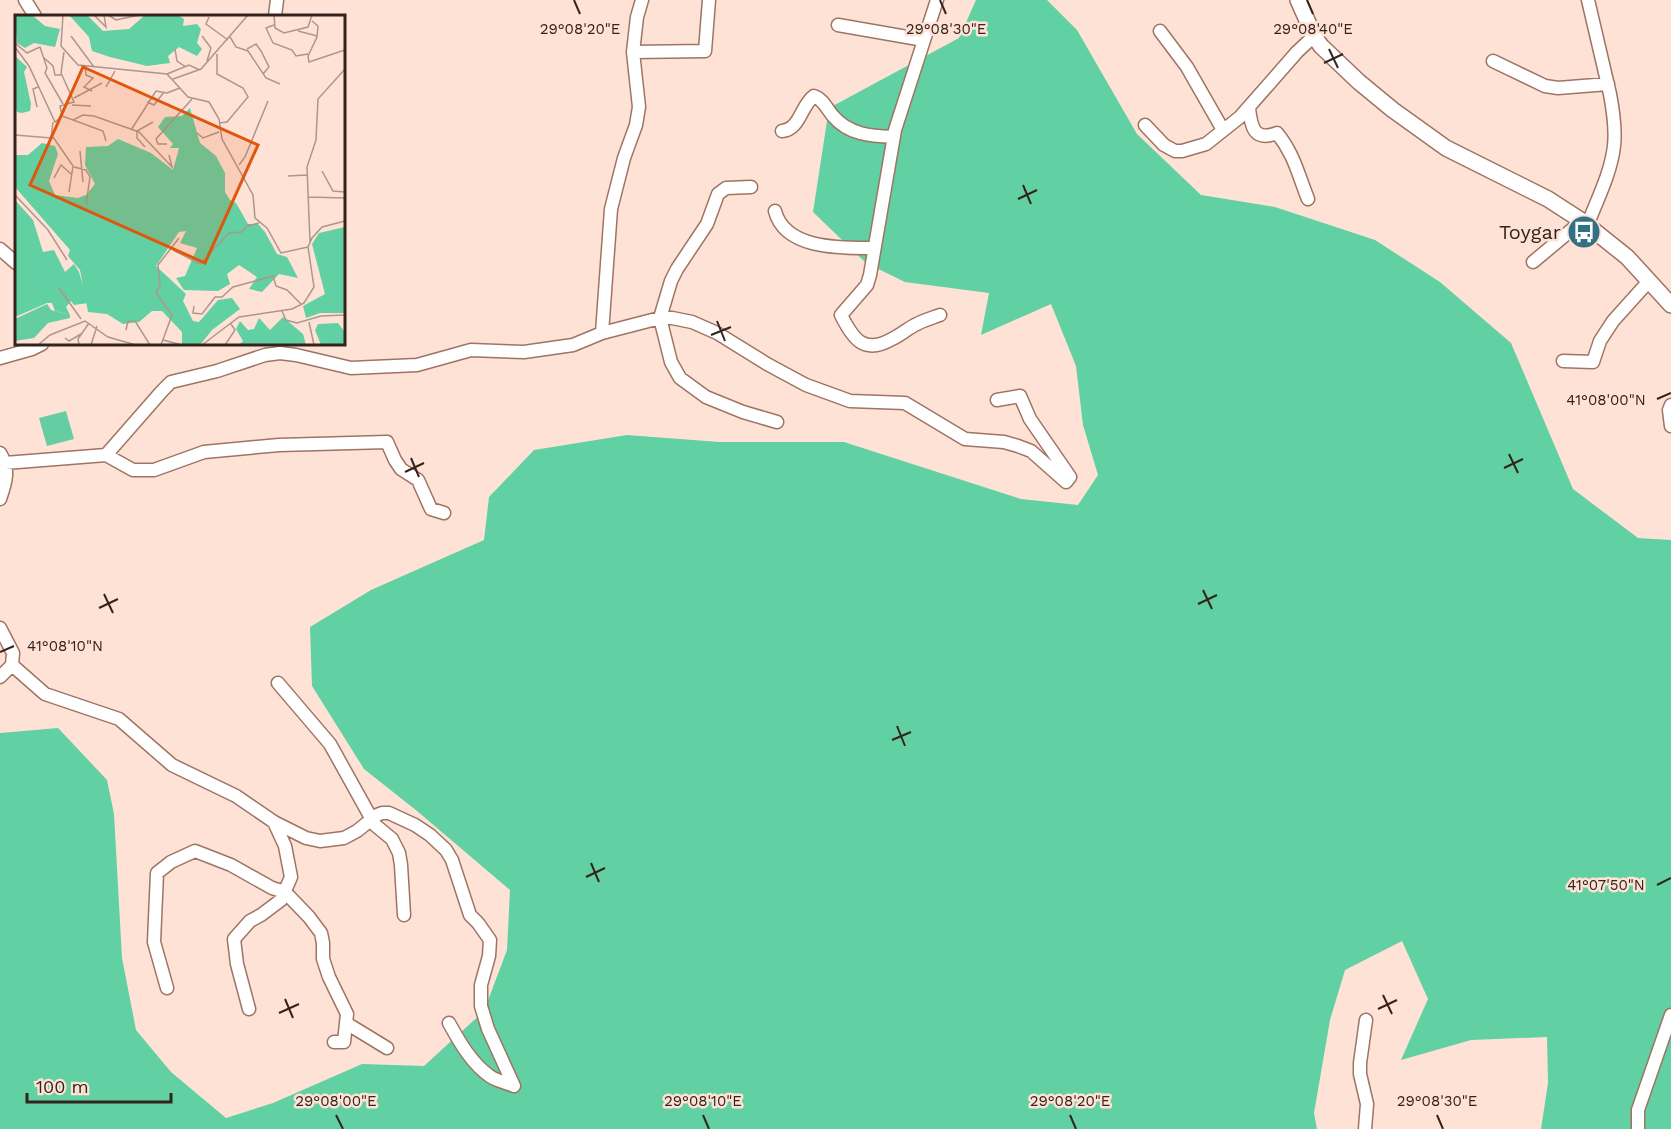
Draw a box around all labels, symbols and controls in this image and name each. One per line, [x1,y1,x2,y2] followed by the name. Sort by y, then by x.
[15,15,345,345] inset map
[540,20,620,38] text: 29°08'20"E
[906,20,986,38] text: 29°08'30"E
[1273,20,1353,38] text: 29°08'40"E
[1566,214,1602,250] bus stop icon: Toygar
[1499,220,1561,244] place label: Toygar
[1566,391,1646,409] text: 41°08'00"N
[27,637,103,655] text: 41°08'10"N
[1567,876,1645,894] text: 41°07'50"N
[27,1066,171,1104] scale bar
[36,1076,89,1097] text: 100 m
[295,1092,377,1110] text: 29°08'00"E
[664,1092,742,1110] text: 29°08'10"E
[1030,1092,1110,1110] text: 29°08'20"E
[1397,1092,1477,1110] text: 29°08'30"E

